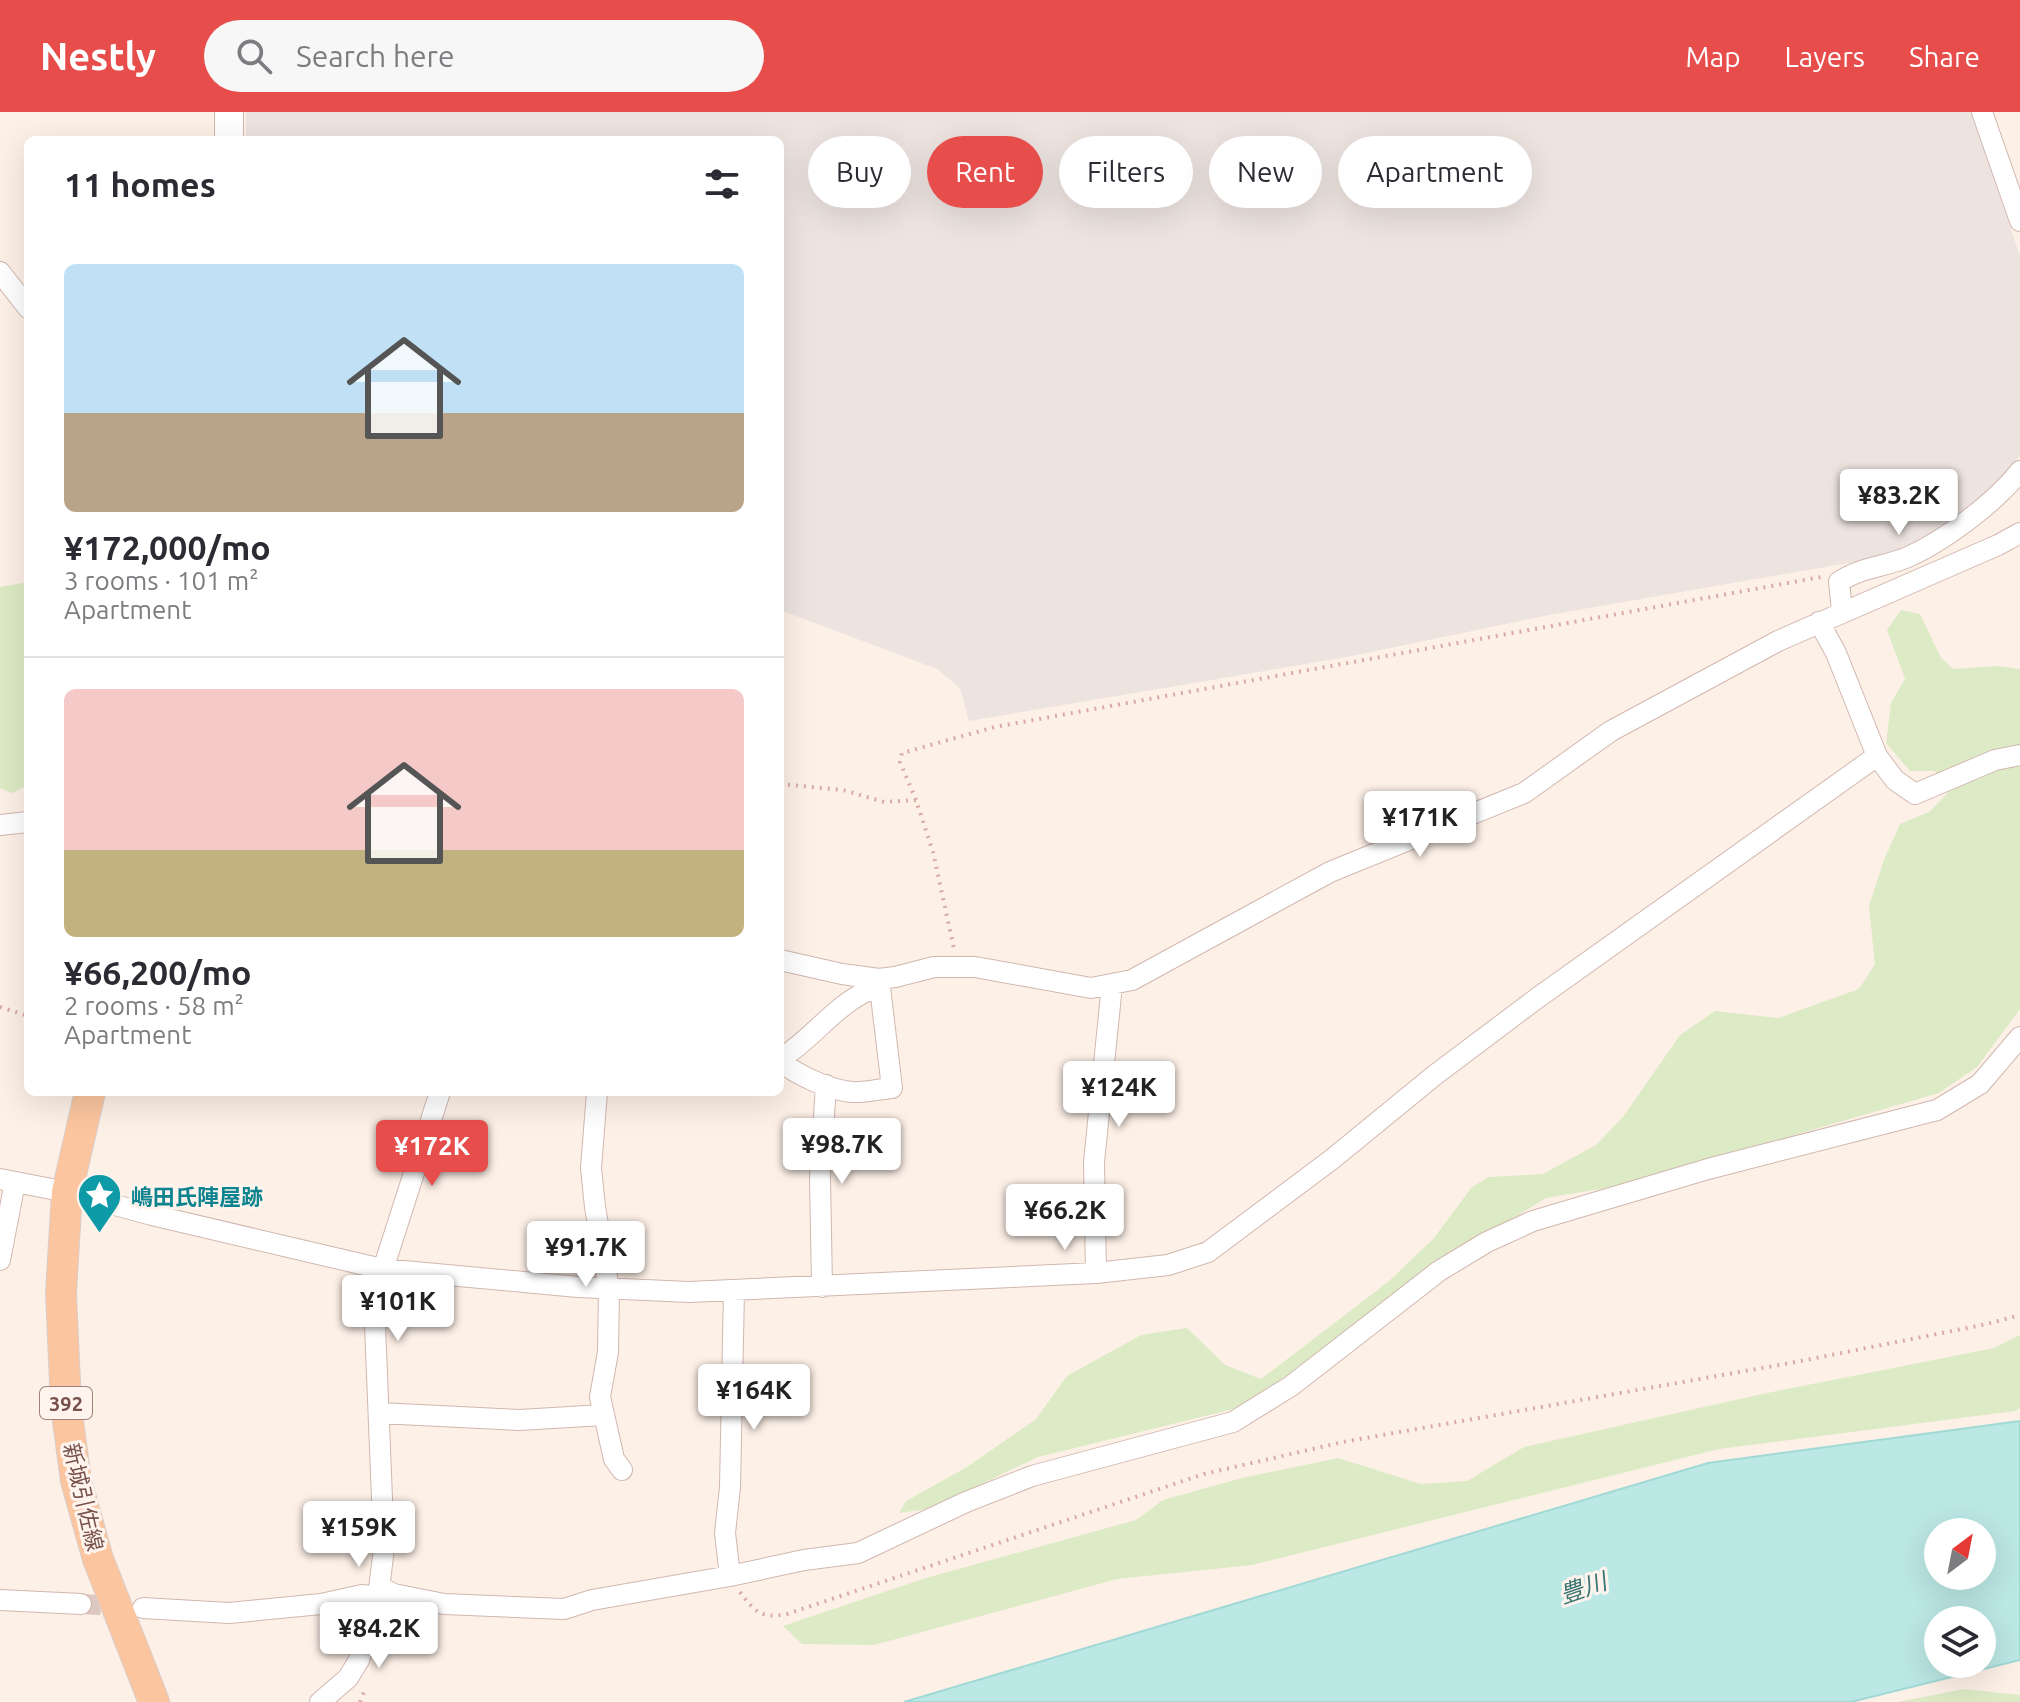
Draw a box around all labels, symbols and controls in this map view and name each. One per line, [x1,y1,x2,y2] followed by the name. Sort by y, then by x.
[204,20,764,92] search box
[232,34,276,78] icon: search
[40,35,156,77] text: Nestly
[296,39,455,73] text: Search here
[1685,41,1741,72] text: Map
[1785,41,1865,72] text: Layers
[1909,41,1980,72] text: Share
[808,136,911,208] chip: Buy
[927,136,1043,208] chip: Rent
[1059,136,1193,208] chip: Filters
[1209,136,1322,208] chip: New
[1338,136,1532,208] chip: Apartment
[700,162,744,206] icon: filters
[64,165,216,203] text: 11 homes
[332,316,476,460] icon: home
[1834,469,1964,537] pin: ¥83.2K
[1858,480,1940,509] text: ¥83.2K
[64,528,271,566] text: ¥172,000/mo
[64,566,259,595] text: 3 rooms · 101 m²
[64,595,191,624] text: Apartment
[332,741,476,885] icon: home
[1364,791,1476,859] pin: ¥171K
[1382,802,1458,831] text: ¥171K
[64,953,251,991] text: ¥66,200/mo
[64,991,244,1020] text: 2 rooms · 58 m²
[64,1020,191,1049] text: Apartment
[1063,1061,1175,1129] pin: ¥124K
[1081,1072,1157,1101] text: ¥124K
[777,1118,907,1186] pin: ¥98.7K
[376,1120,488,1188] pin: ¥172K
[801,1129,883,1158] text: ¥98.7K
[394,1131,470,1160] text: ¥172K
[76,1172,124,1235] place icon: 嶋田氏陣屋跡
[131,1184,263,1209] place label: 嶋田氏陣屋跡
[1000,1184,1130,1252] pin: ¥66.2K
[1024,1195,1106,1224] text: ¥66.2K
[521,1221,651,1289] pin: ¥91.7K
[545,1232,627,1261] text: ¥91.7K
[342,1275,454,1343] pin: ¥101K
[360,1286,436,1315] text: ¥101K
[698,1364,810,1432] pin: ¥164K
[716,1375,792,1404] text: ¥164K
[40,1387,92,1419] road number: 392
[59,1441,109,1553] street label: 新城引佐線
[303,1501,415,1569] pin: ¥159K
[321,1512,397,1541] text: ¥159K
[1924,1518,1996,1590] north arrow
[1924,1518,1996,1678] map controls
[1556,1566,1613,1609] water label: 豊川
[314,1602,444,1670] pin: ¥84.2K
[1924,1606,1996,1678] button: layers
[338,1613,420,1642] text: ¥84.2K

